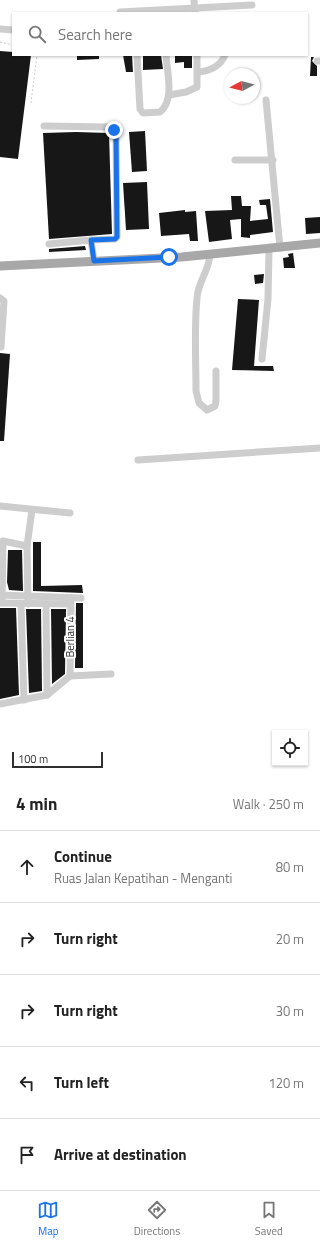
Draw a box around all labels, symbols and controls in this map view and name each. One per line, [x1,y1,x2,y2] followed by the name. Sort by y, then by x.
[12,12,308,56] search box
[26,23,48,45] icon: search
[58,23,132,46] text: Search here
[224,68,260,104] north arrow
[105,121,123,139] route end
[160,248,178,266] route start
[62,616,78,658] street label: Berlian 4
[272,730,308,766] map controls
[272,730,308,766] button: locate
[12,750,103,769] scale bar
[18,751,48,767] text: 100 m
[16,791,57,817] text: 4 min
[233,794,304,814] text: Walk · 250 m
[54,845,112,868] text: Continue
[16,856,38,878] icon: ahead
[276,857,304,877] text: 80 m
[54,868,232,888] text: Ruas Jalan Kepatihan - Menganti
[54,927,118,950] text: Turn right
[16,928,38,950] icon: right
[276,929,304,949] text: 20 m
[54,999,118,1022] text: Turn right
[16,1000,38,1022] icon: right
[276,1001,304,1021] text: 30 m
[54,1071,109,1094] text: Turn left
[16,1072,38,1094] icon: left
[268,1073,304,1093] text: 120 m
[54,1143,187,1166] text: Arrive at destination
[16,1144,38,1166] icon: arrive
[37,1199,59,1239] tab: Map
[134,1199,180,1239] tab: Directions
[255,1199,283,1239] tab: Saved

